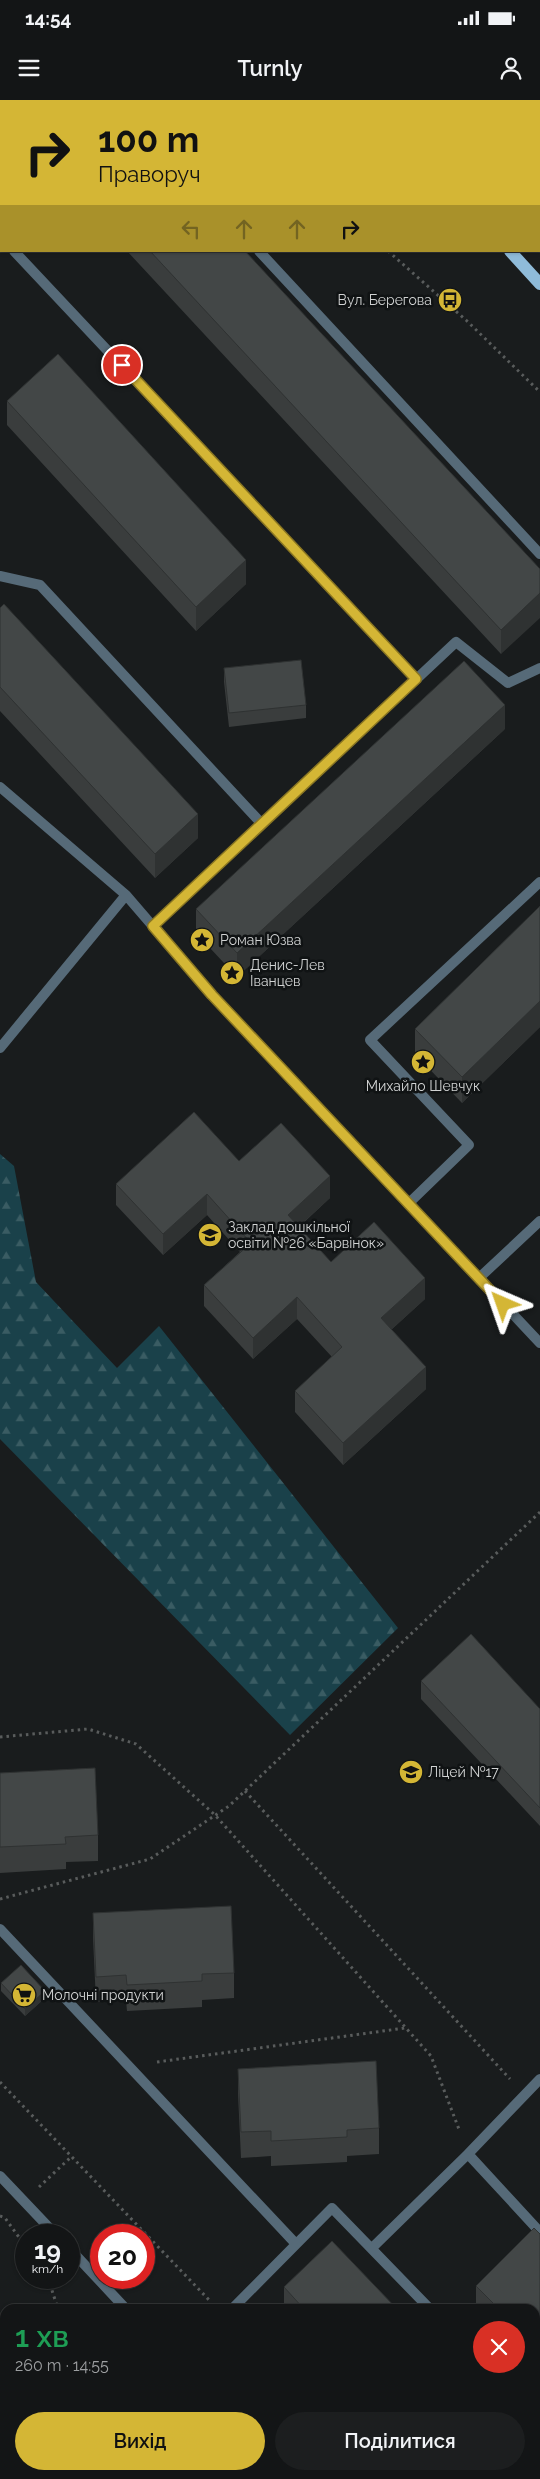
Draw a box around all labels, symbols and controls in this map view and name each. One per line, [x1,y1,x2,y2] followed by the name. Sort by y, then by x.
[25,7,71,29] text: 14:54
[15,54,43,82] icon: menu
[497,54,525,82] icon: person
[237,55,303,81] text: Turnly
[98,119,199,160] text: 100 m
[15,120,80,185] icon: right
[98,161,201,187] text: Праворуч
[177,215,205,243] icon: left
[230,215,258,243] icon: ahead
[283,215,311,243] icon: ahead
[336,215,364,243] icon: right
[437,287,463,313] bus stop icon: Вул. Берегова
[338,292,432,308] place label: Вул. Берегова
[101,344,143,386] pin
[108,351,136,379] icon: arrive
[189,927,215,953] place icon: Роман Юзва
[220,932,302,948] place label: Роман Юзва
[250,957,325,989] place label: Денис-Лев Іванцев
[219,960,245,986] place icon: Денис-Лев Іванцев
[410,1049,436,1075] place icon: Михайло Шевчук
[366,1078,480,1094] place label: Михайло Шевчук
[228,1219,384,1251] place label: Заклад дошкільної освіти №26 «Барвінок»
[197,1222,223,1248] school or university icon: Заклад дошкільної освіти №26 «Барвінок»
[476,1277,528,1329] position arrow
[398,1759,424,1785] school or university icon: Ліцей №17
[428,1764,499,1780] place label: Ліцей №17
[11,1982,37,2008] supermarket icon: Молочні продукти
[42,1987,164,2003] place label: Молочні продукти
[90,2224,155,2289] speed limit sign: 20
[34,2235,61,2265] text: 19
[32,2262,63,2276] text: km/h
[15,2319,69,2354] text: 1 хв
[473,2321,525,2373] button: close
[15,2356,109,2375] text: 260 m · 14:55
[15,2412,265,2470] button: Вихід
[275,2412,525,2470] button: Поділитися

